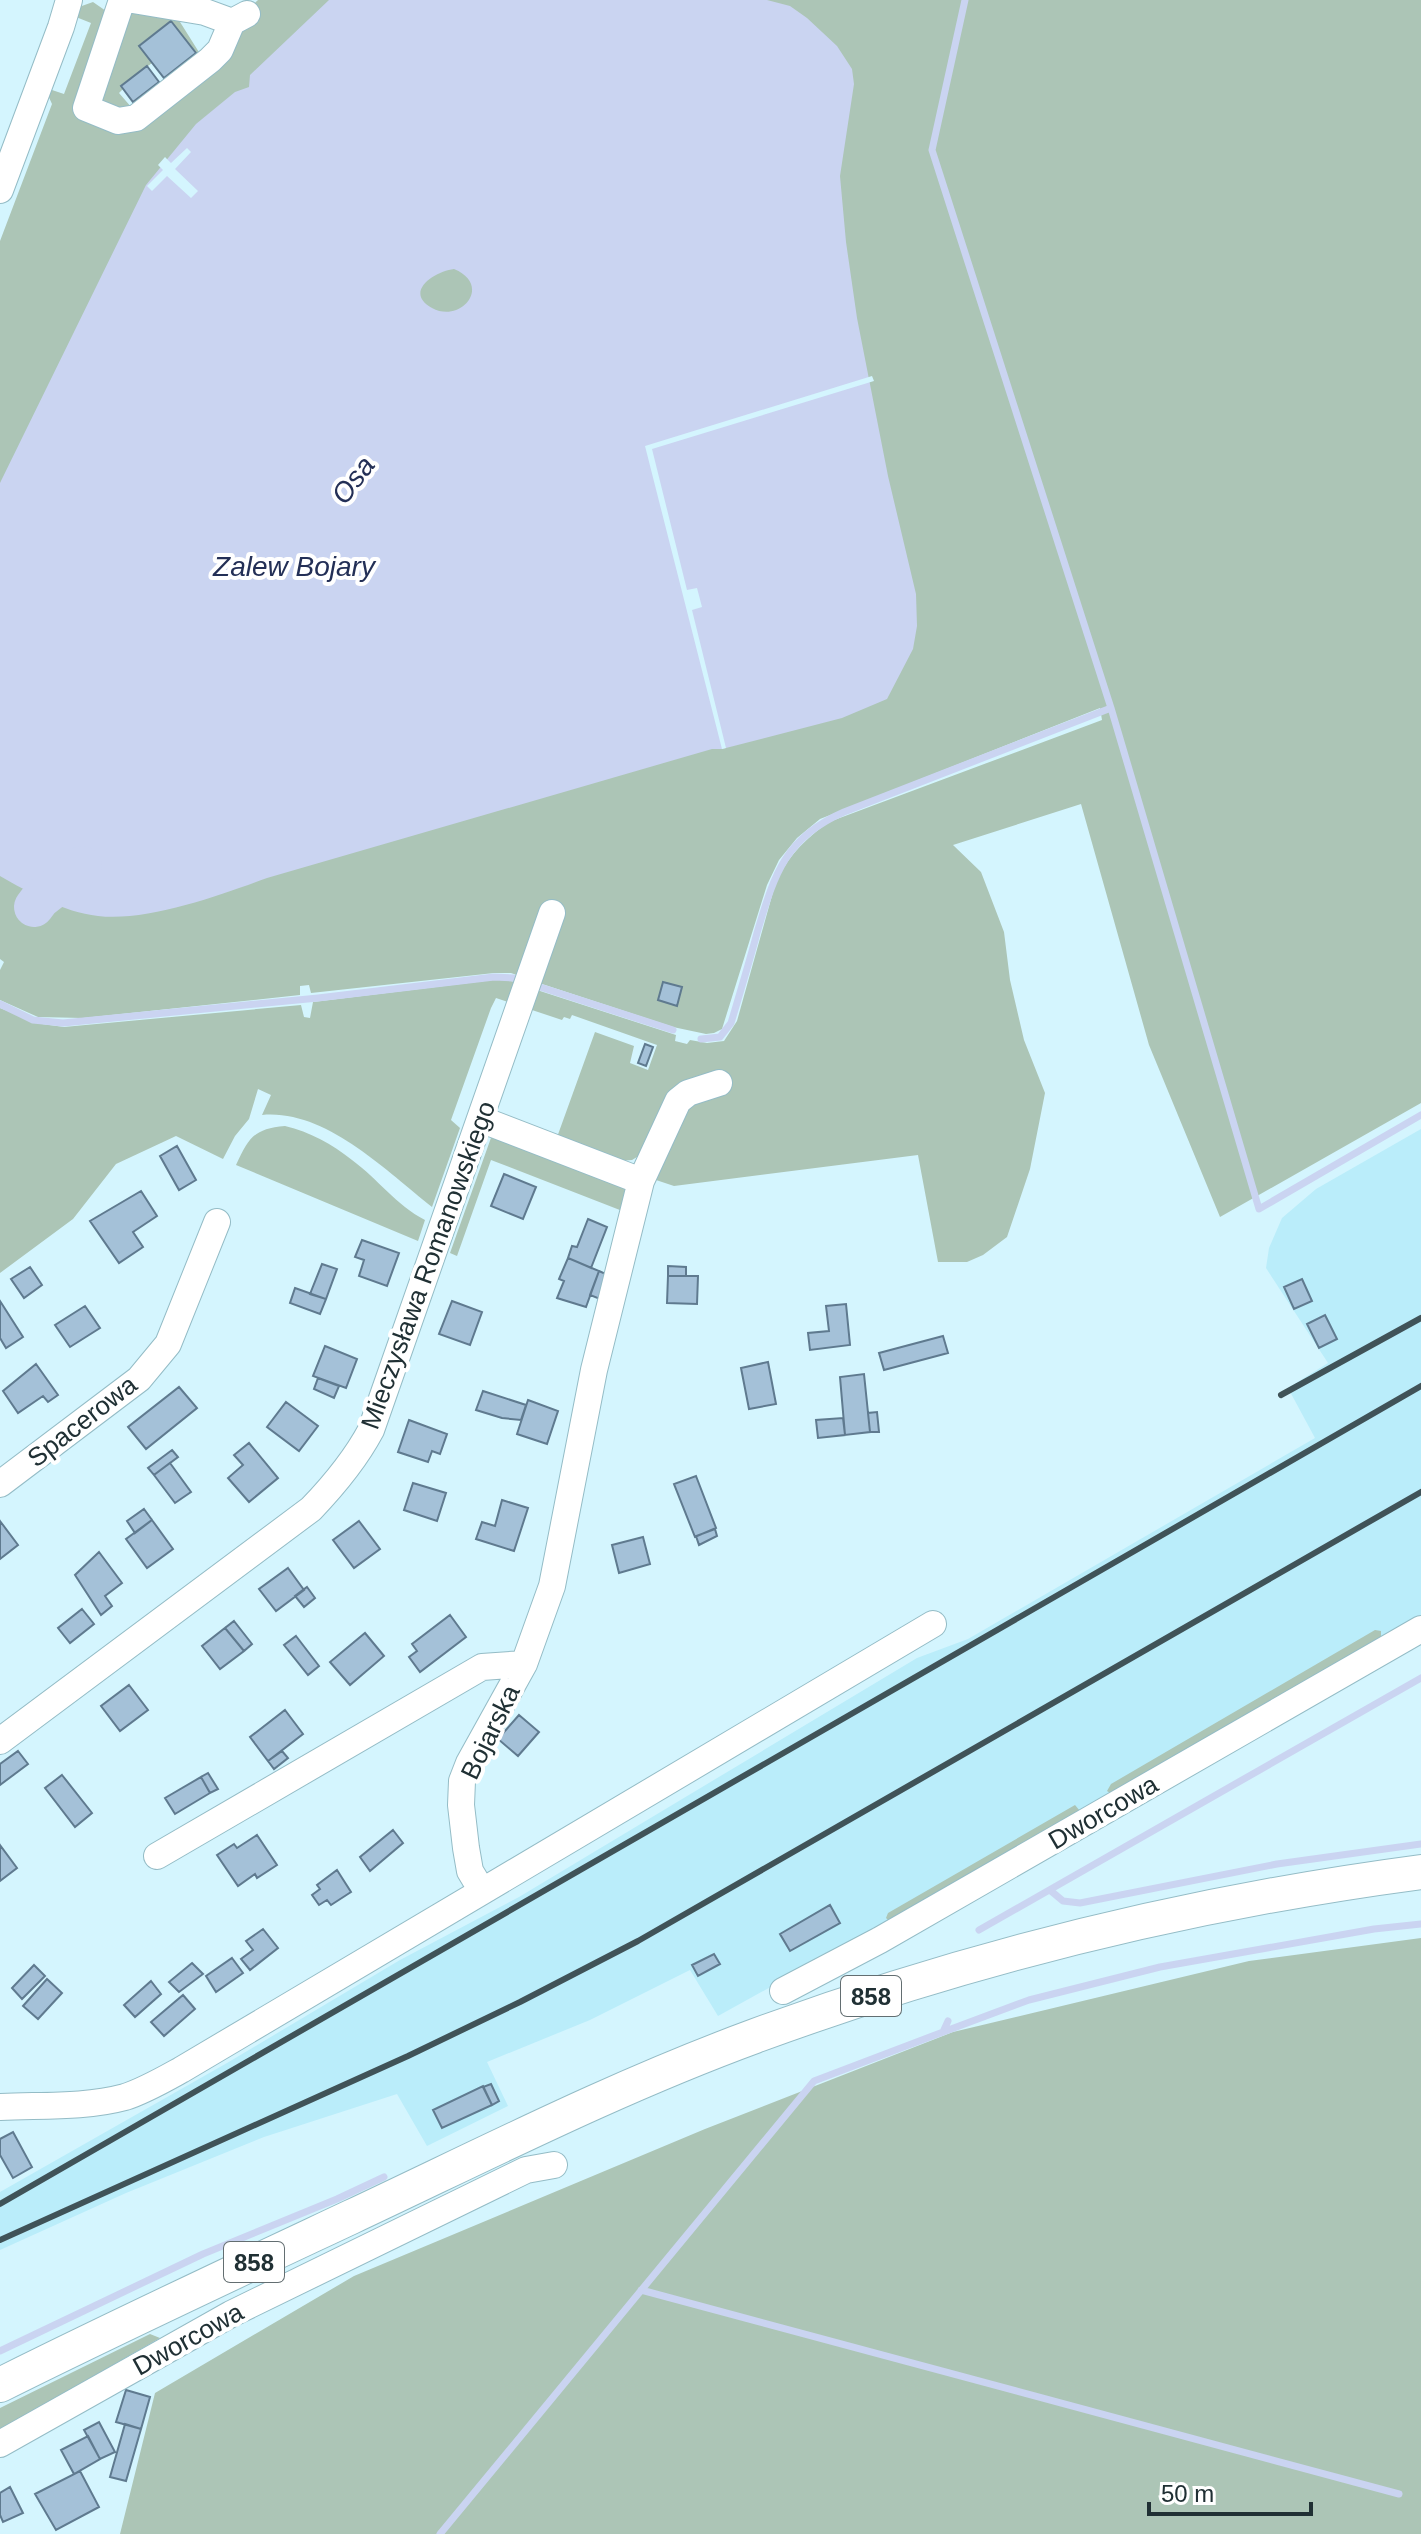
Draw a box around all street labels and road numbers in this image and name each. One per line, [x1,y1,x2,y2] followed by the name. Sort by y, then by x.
[355,1097,501,1433] street label: Mieczysława Romanowskiego
[22,1369,143,1473] street label: Spacerowa
[454,1679,526,1784] street label: Bojarska
[1043,1768,1164,1855] street label: Dworcowa
[841,1976,901,2016] road number: 858
[224,2242,284,2282] road number: 858
[128,2296,249,2382] street label: Dworcowa

